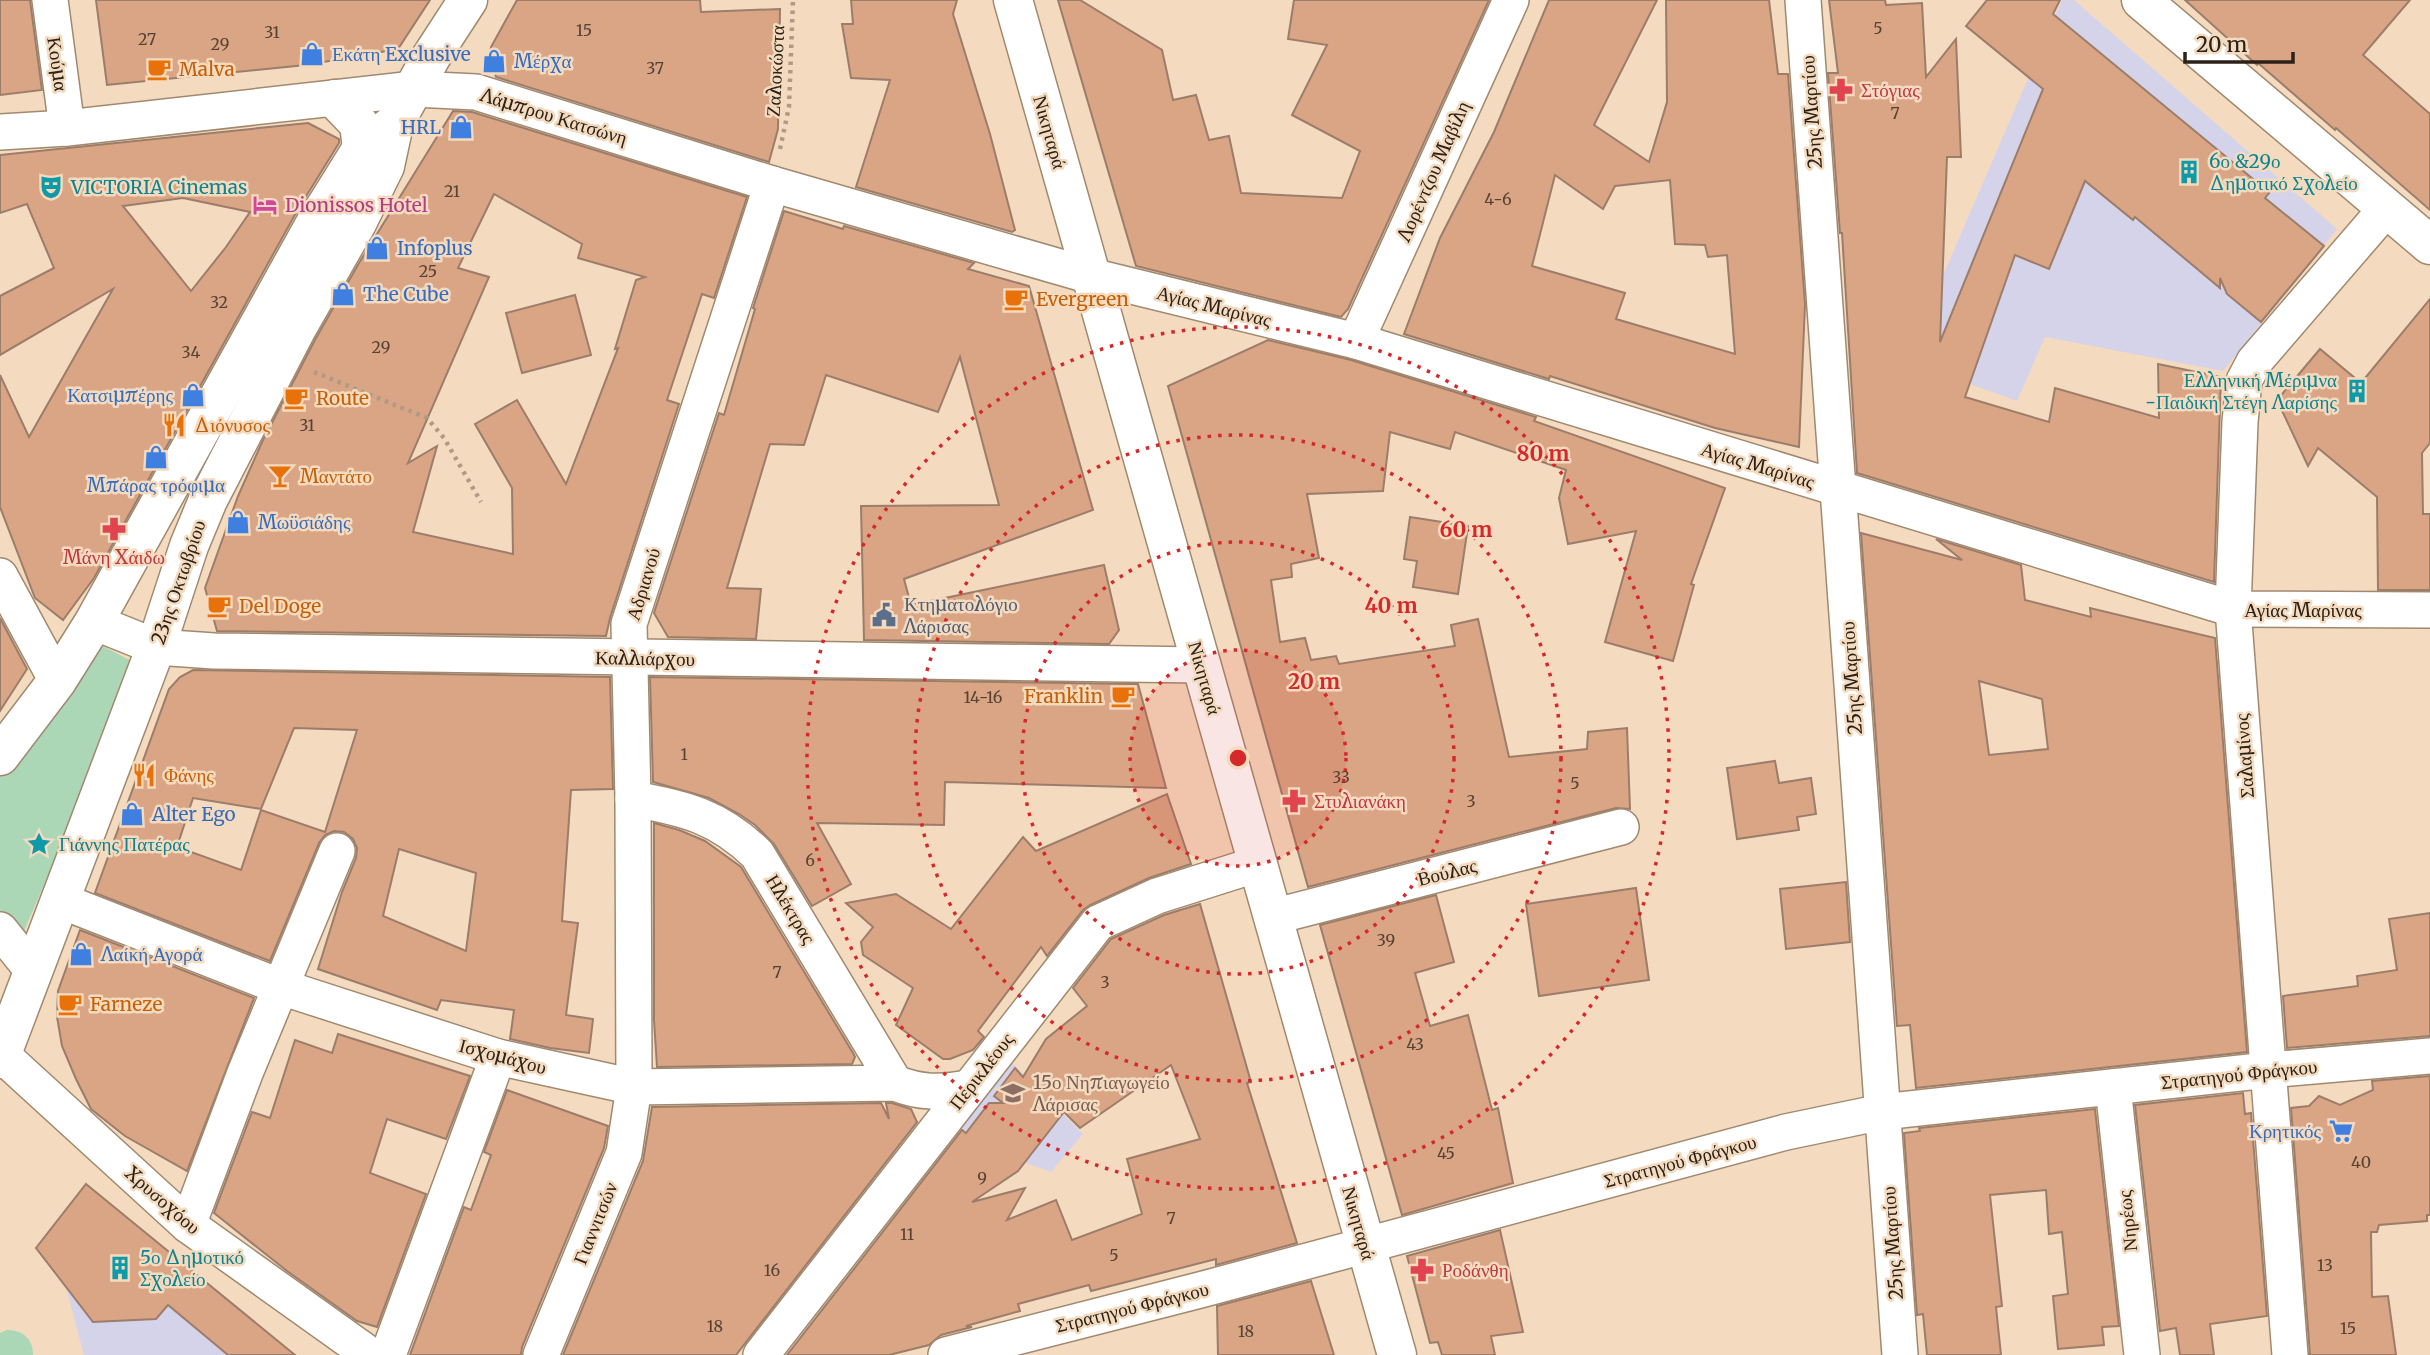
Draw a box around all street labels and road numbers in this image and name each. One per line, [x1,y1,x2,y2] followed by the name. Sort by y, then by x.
[761,24,789,118] street label: Ζαλοκώστα
[42,35,74,93] street label: Κούμα
[1795,55,1827,169] street label: 25ης Μαρτίου
[477,82,630,150] street label: Λάμπρου Κατσώνη
[1028,92,1072,172] street label: Νικηταρά
[1391,97,1475,246] street label: Λορέντζου Μαβίλη
[1154,280,1274,332] street label: Αγίας Μαρίνας
[1698,436,1818,494] street label: Αγίας Μαρίνας
[145,517,211,647] street label: 23ης Οκτωβρίου
[621,545,665,623] street label: Αδριανού
[2244,598,2362,622] street label: Αγίας Μαρίνας
[1835,621,1867,735] street label: 25ης Μαρτίου
[1183,638,1227,718] street label: Νικηταρά
[595,645,695,671] street label: Καλλιάρχου
[2229,712,2259,799] street label: Σαλαμίνος
[1415,853,1480,891] street label: Βούλας
[761,870,821,949] street label: Ηλέκτρας
[943,1027,1019,1114] street label: Περικλέους
[457,1033,549,1079] street label: Ισχομάχου
[2160,1054,2318,1094] street label: Στρατηγού Φράγκου
[1601,1129,1759,1193] street label: Στρατηγού Φράγκου
[120,1161,206,1239] street label: Χρυσοχόου
[568,1178,623,1268] street label: Γιαννιτσών
[1337,1183,1381,1263] street label: Νικηταρά
[1876,1186,1908,1300] street label: 25ης Μαρτίου
[2112,1189,2142,1253] street label: Νηρέως
[1053,1276,1211,1338] street label: Στρατηγού Φράγκου

